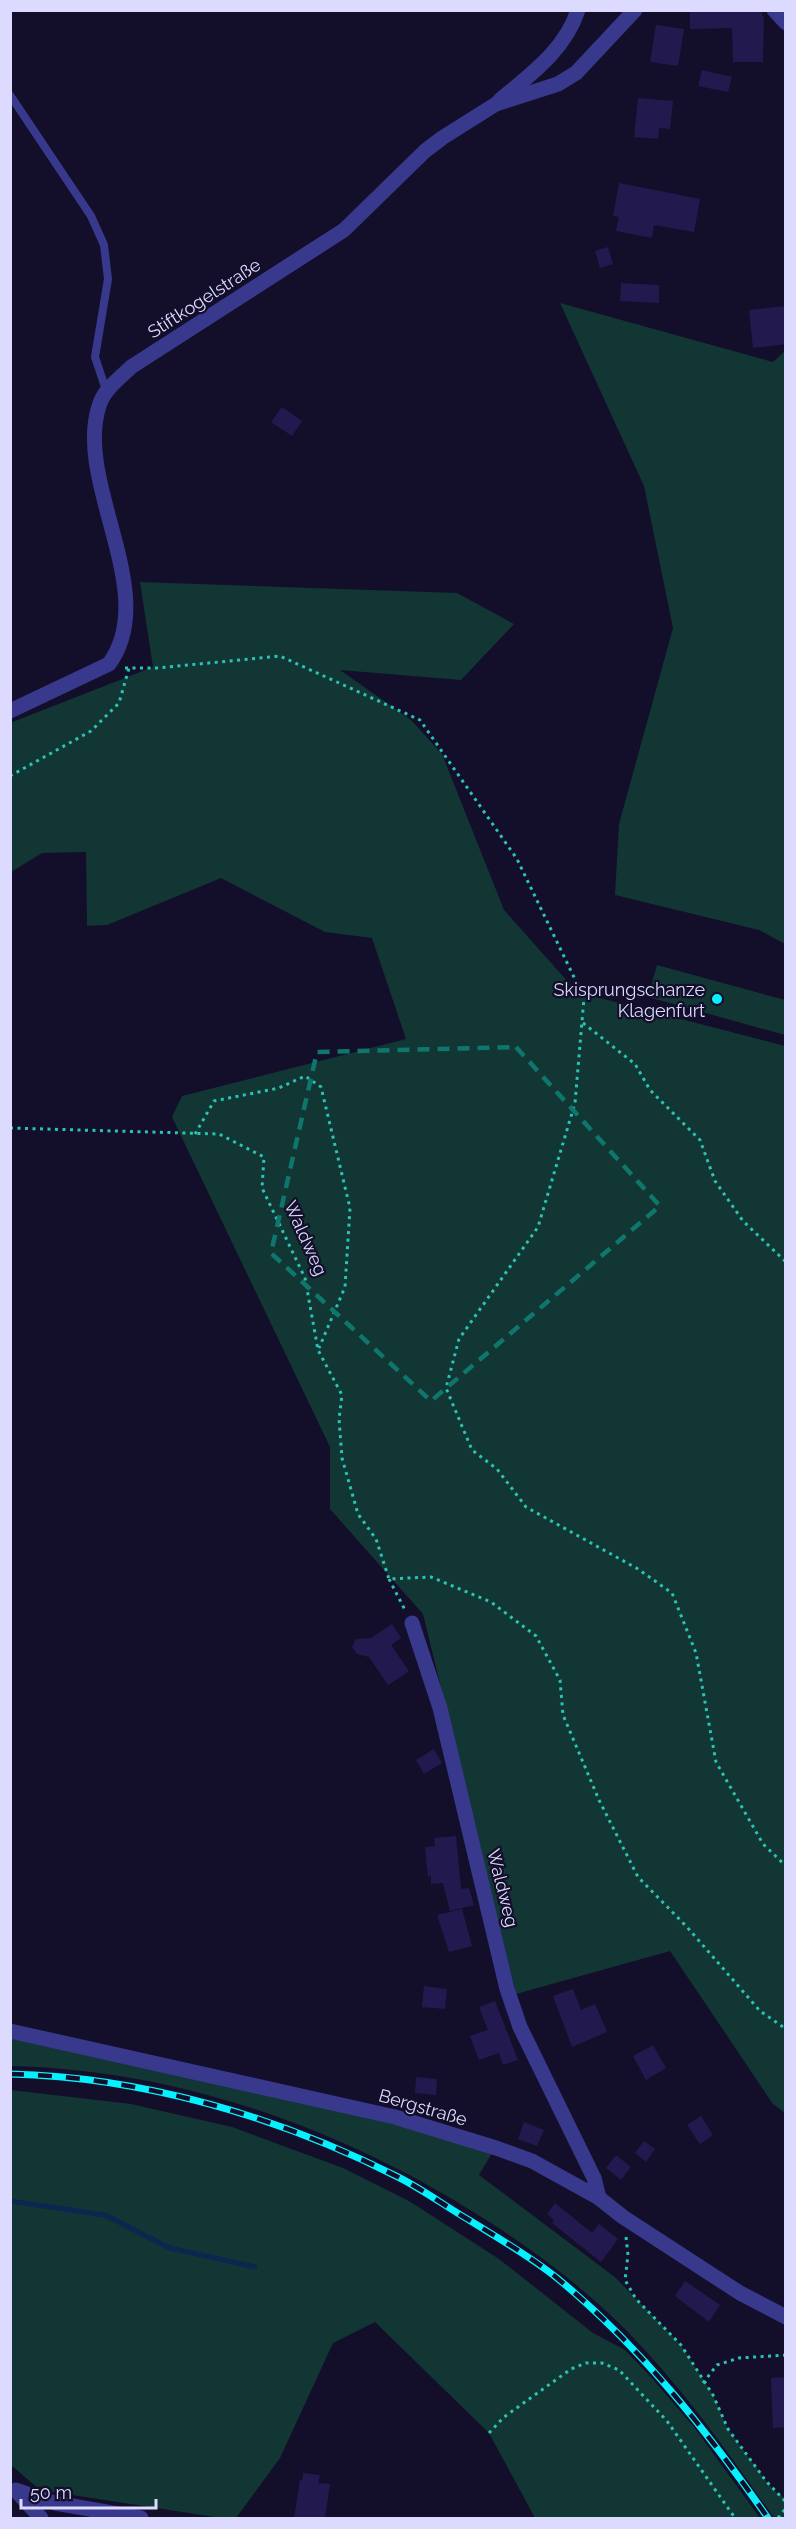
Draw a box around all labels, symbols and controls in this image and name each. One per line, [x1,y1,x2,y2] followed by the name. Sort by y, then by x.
[144,253,265,342] street label: Stiftkogelstraße
[554,979,705,1021] place label: Skisprungschanze Klagenfurt
[710,992,724,1006] marker: Skisprungschanze Klagenfurt
[280,1197,332,1279] street label: Waldweg
[483,1847,523,1929] street label: Waldweg
[376,2084,470,2130] street label: Bergstraße
[21,2472,156,2510] scale bar
[30,2482,72,2503] text: 50 m

